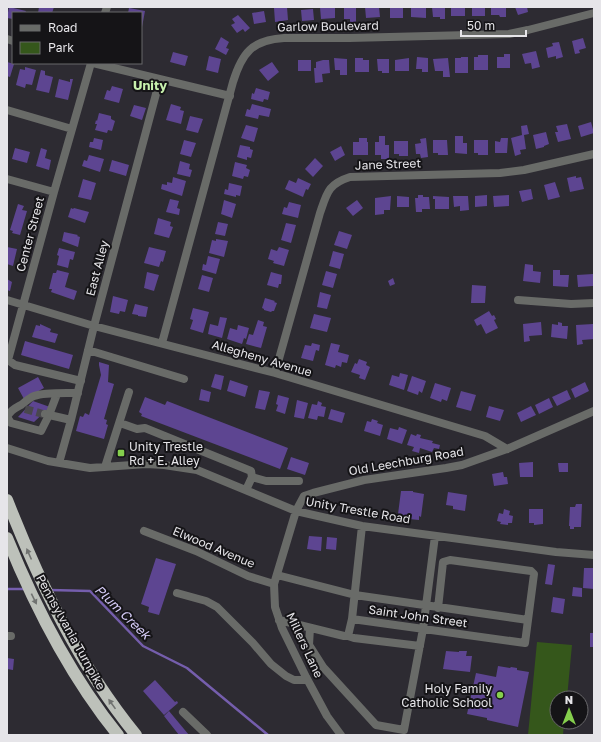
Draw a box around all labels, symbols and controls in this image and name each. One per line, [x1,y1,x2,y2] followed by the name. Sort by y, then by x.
[12,12,142,64] legend
[461,12,526,38] scale bar
[277,18,379,34] street label: Garlow Boulevard
[467,18,495,33] text: 50 m
[48,20,77,35] text: Road
[48,40,74,55] text: Park
[133,77,167,93] district label: Unity
[355,155,422,173] street label: Jane Street
[13,195,47,273] street label: Center Street
[82,238,112,297] street label: East Alley
[210,337,314,379] street label: Allegheny Avenue
[129,439,203,468] place label: Unity Trestle Rd + E. Alley
[347,443,465,479] street label: Old Leechburg Road
[116,448,126,458] marker: Unity Trestle Rd + E. Alley
[304,493,412,527] street label: Unity Trestle Road
[171,523,257,571] street label: Elwood Avenue
[26,548,32,559] one-way arrow
[33,572,109,692] street label: Pennsylvania Turnpike
[92,581,155,644] water label: Plum Creek
[31,594,37,605] one-way arrow
[367,602,469,630] street label: Saint John Street
[283,610,327,680] street label: Millers Lane
[401,681,492,710] place label: Holy Family Catholic School
[495,690,505,700] marker: Holy Family Catholic School
[549,690,589,730] north arrow
[565,693,573,706] text: N
[108,698,116,709] one-way arrow

